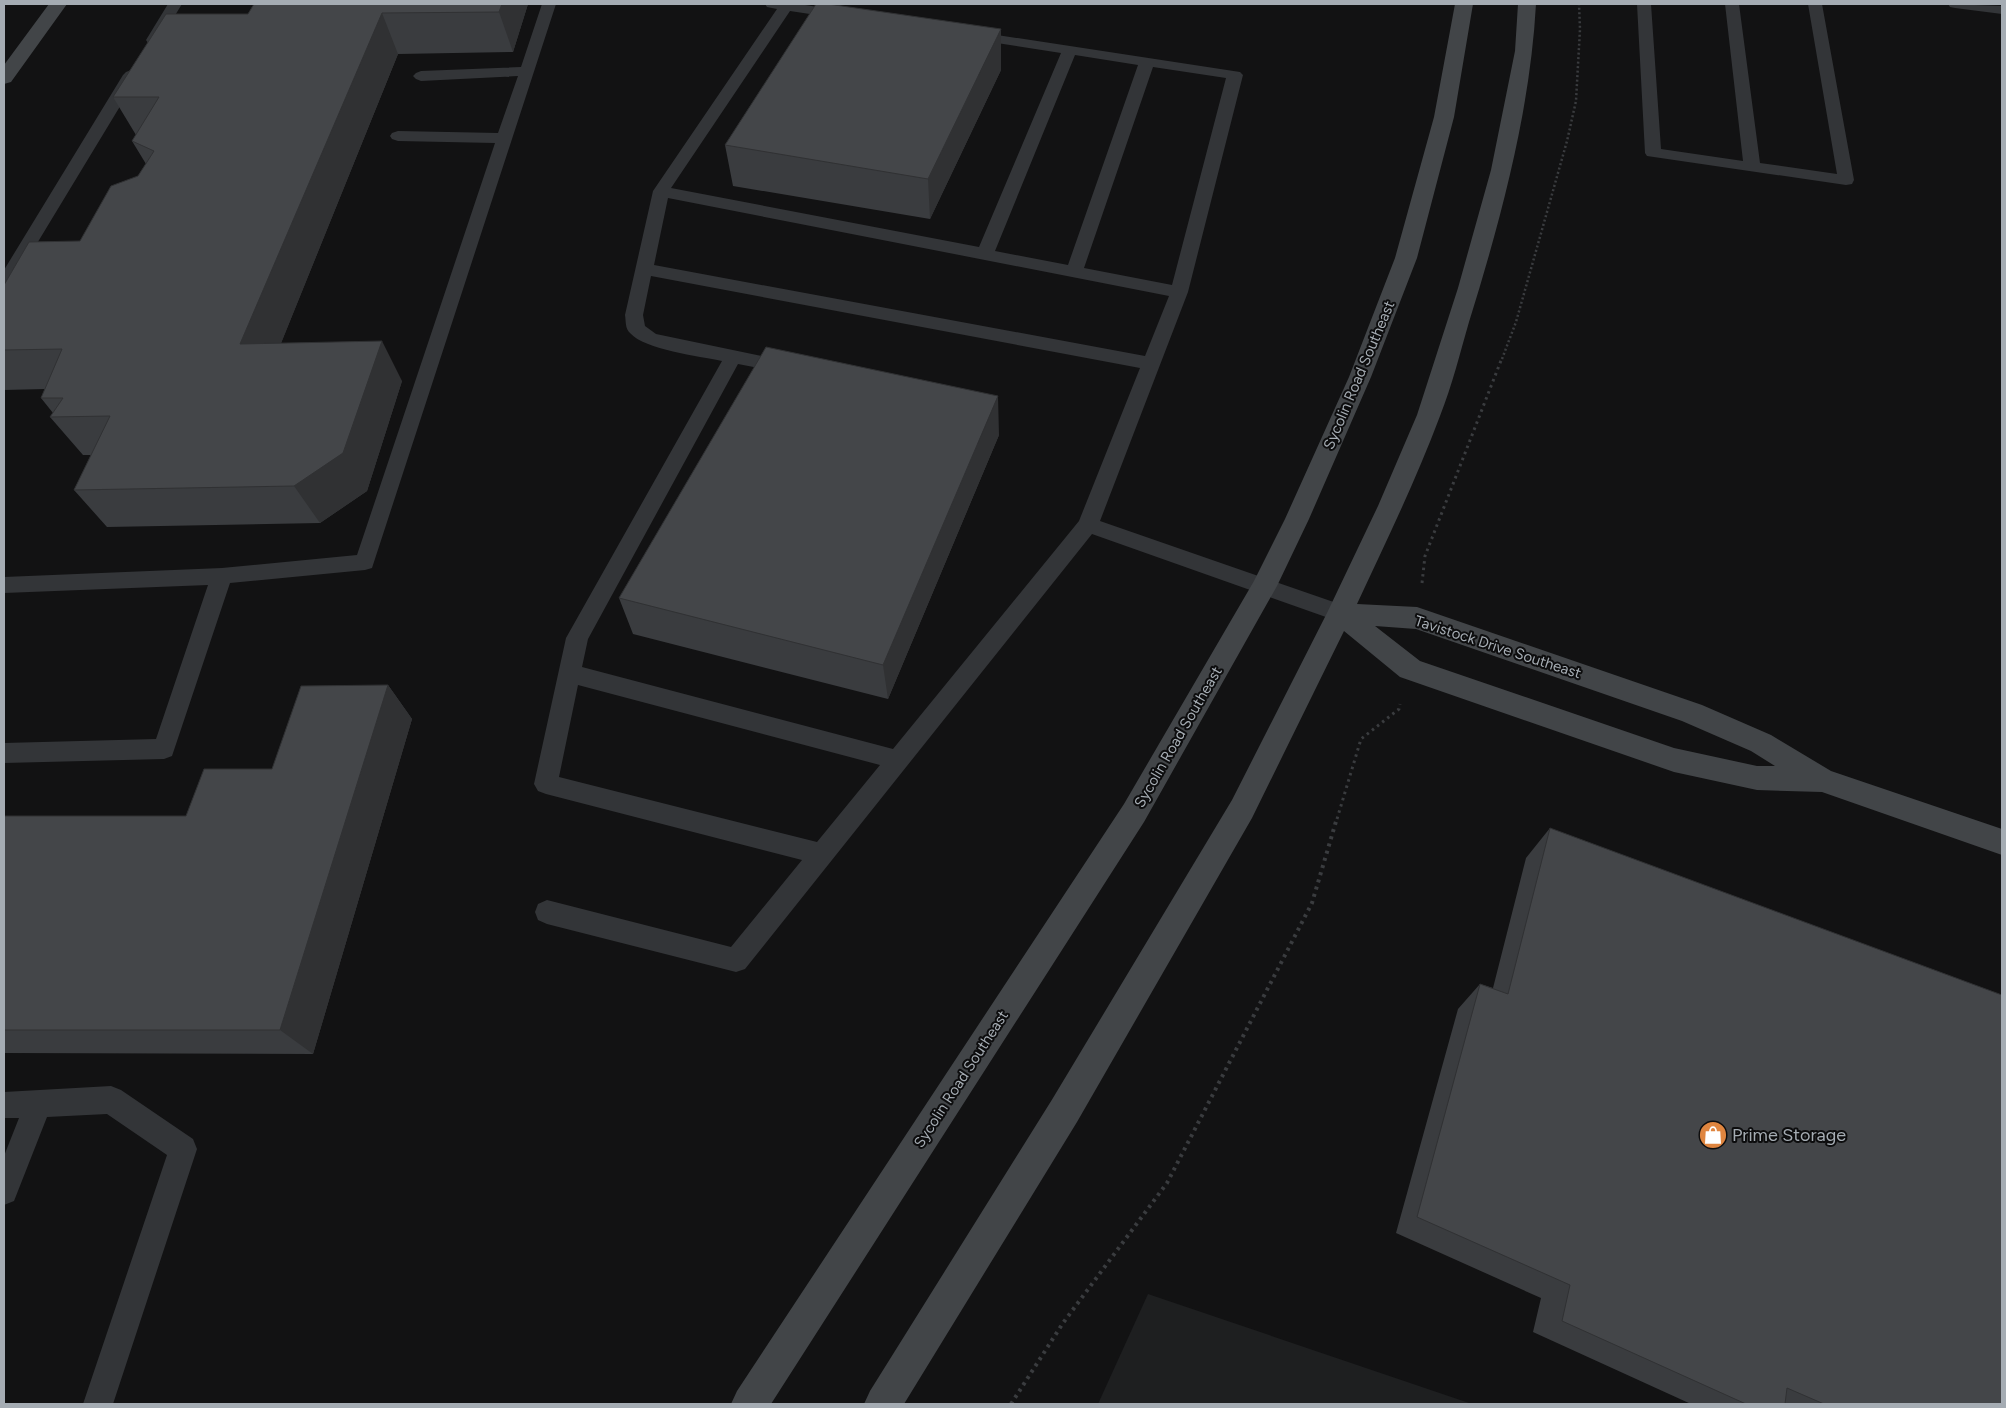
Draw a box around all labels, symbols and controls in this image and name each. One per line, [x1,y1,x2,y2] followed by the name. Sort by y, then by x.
[1320,298,1399,452] street label: Sycolin Road Southeast
[1413,612,1584,683] street label: Tavistock Drive Southeast
[1130,663,1226,811] street label: Sycolin Road Southeast
[910,1007,1012,1151] street label: Sycolin Road Southeast
[1698,1120,1728,1150] shop icon: Prime Storage
[1732,1124,1846,1146] place label: Prime Storage

